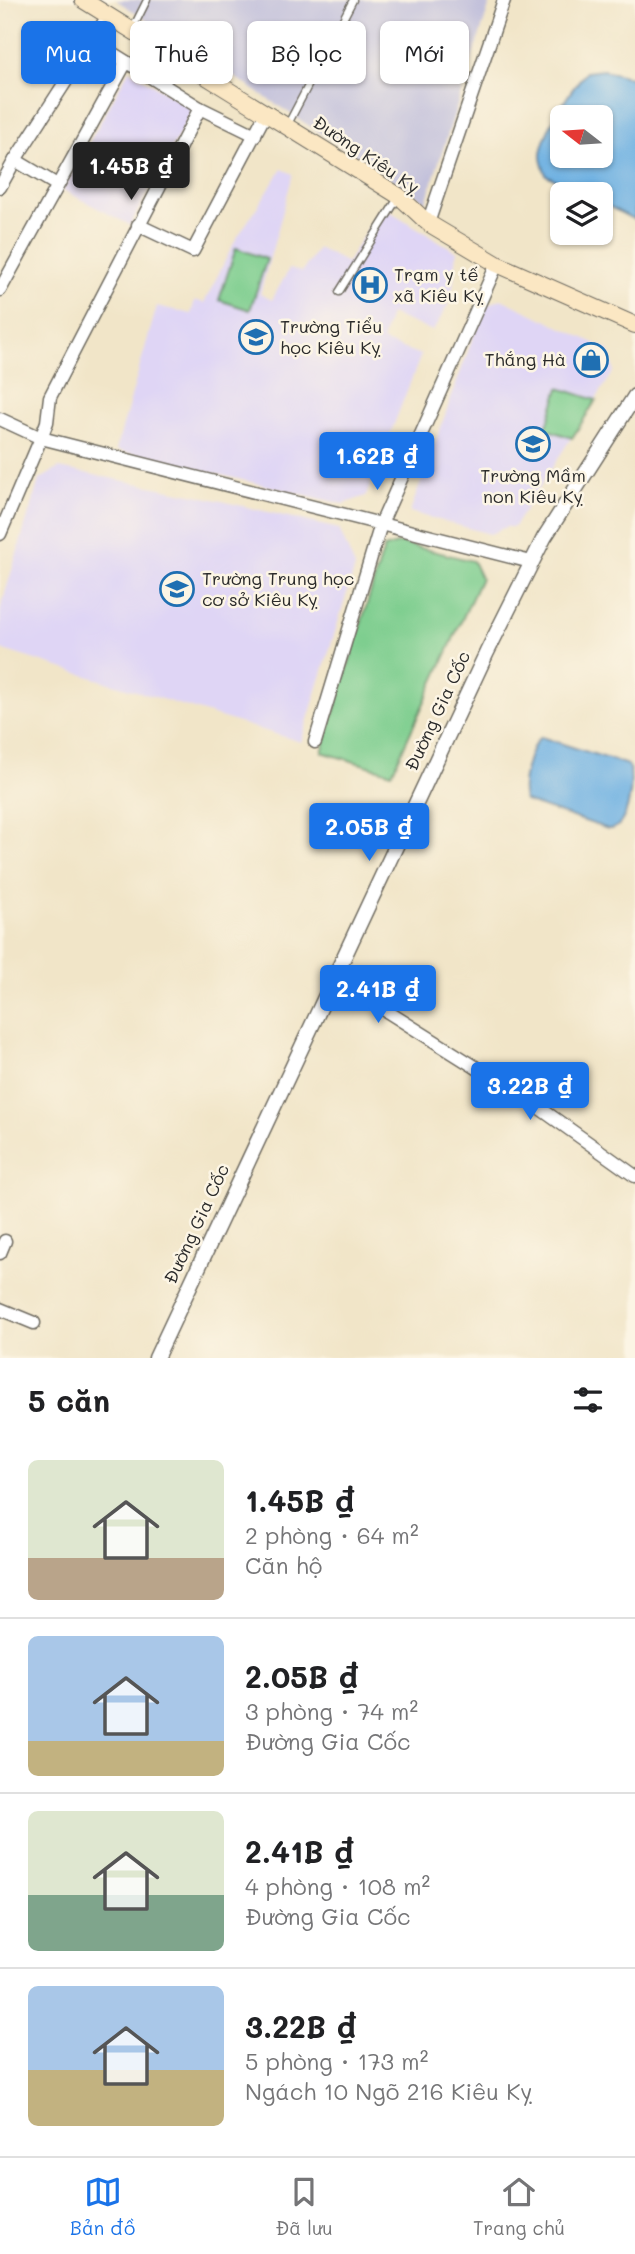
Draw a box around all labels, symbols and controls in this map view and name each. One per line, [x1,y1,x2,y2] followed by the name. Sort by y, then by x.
[21,21,116,84] chip: Mua
[130,21,233,84] chip: Thuê
[247,21,366,84] chip: Bộ lọc
[380,21,469,84] chip: Mới
[550,105,612,168] north arrow
[550,105,613,245] map controls
[309,110,425,199] street label: Đường Kiêu Kỵ
[66,142,196,202] pin: 1.45B ₫
[89,150,173,180] text: 1.45B ₫
[550,182,613,245] button: layers
[394,262,484,307] place label: Trạm y tế xã Kiêu Kỵ
[351,266,389,304] hospital icon: Trạm y tế xã Kiêu Kỵ
[280,314,382,359] place label: Trường Tiểu học Kiêu Kỵ
[237,318,275,356] school or university icon: Trường Tiểu học Kiêu Kỵ
[572,341,610,379] shop icon: Thắng Hà
[484,347,566,371] place label: Thắng Hà
[514,425,552,463] school or university icon: Trường Mầm non Kiêu Kỵ
[312,433,442,492] pin: 1.62B ₫
[335,440,419,470] text: 1.62B ₫
[480,463,586,508] place label: Trường Mầm non Kiêu Kỵ
[202,566,354,611] place label: Trường Trung học cơ sở Kiêu Kỵ
[158,570,196,608] school or university icon: Trường Trung học cơ sở Kiêu Kỵ
[399,647,475,774] street label: Đường Gia Cốc
[304,804,434,863] pin: 2.05B ₫
[325,811,413,841] text: 2.05B ₫
[313,965,443,1025] pin: 2.41B ₫
[336,973,420,1003] text: 2.41B ₫
[465,1062,595,1122] pin: 3.22B ₫
[487,1070,573,1100] text: 3.22B ₫
[158,1160,234,1287] street label: Đường Gia Cốc
[28,1380,110,1420] text: 5 căn
[569,1381,607,1419] icon: filters
[245,1480,355,1520] text: 1.45B ₫
[84,1488,168,1572] icon: home
[245,1520,419,1550] text: 2 phòng · 64 m²
[245,1550,322,1580] text: Căn hộ
[245,1656,359,1696] text: 2.05B ₫
[84,1664,168,1748] icon: home
[245,1696,418,1726] text: 3 phòng · 74 m²
[245,1726,411,1756] text: Đường Gia Cốc
[245,1831,355,1871] text: 2.41B ₫
[84,1839,168,1923] icon: home
[245,1871,430,1901] text: 4 phòng · 108 m²
[245,1901,411,1931] text: Đường Gia Cốc
[245,2006,357,2046] text: 3.22B ₫
[84,2014,168,2098] icon: home
[245,2046,428,2076] text: 5 phòng · 173 m²
[245,2076,532,2106] text: Ngách 10 Ngõ 216 Kiêu Kỵ
[70,2173,135,2240] tab: Bản đồ
[276,2173,333,2240] tab: Đã lưu
[473,2173,565,2240] tab: Trang chủ

